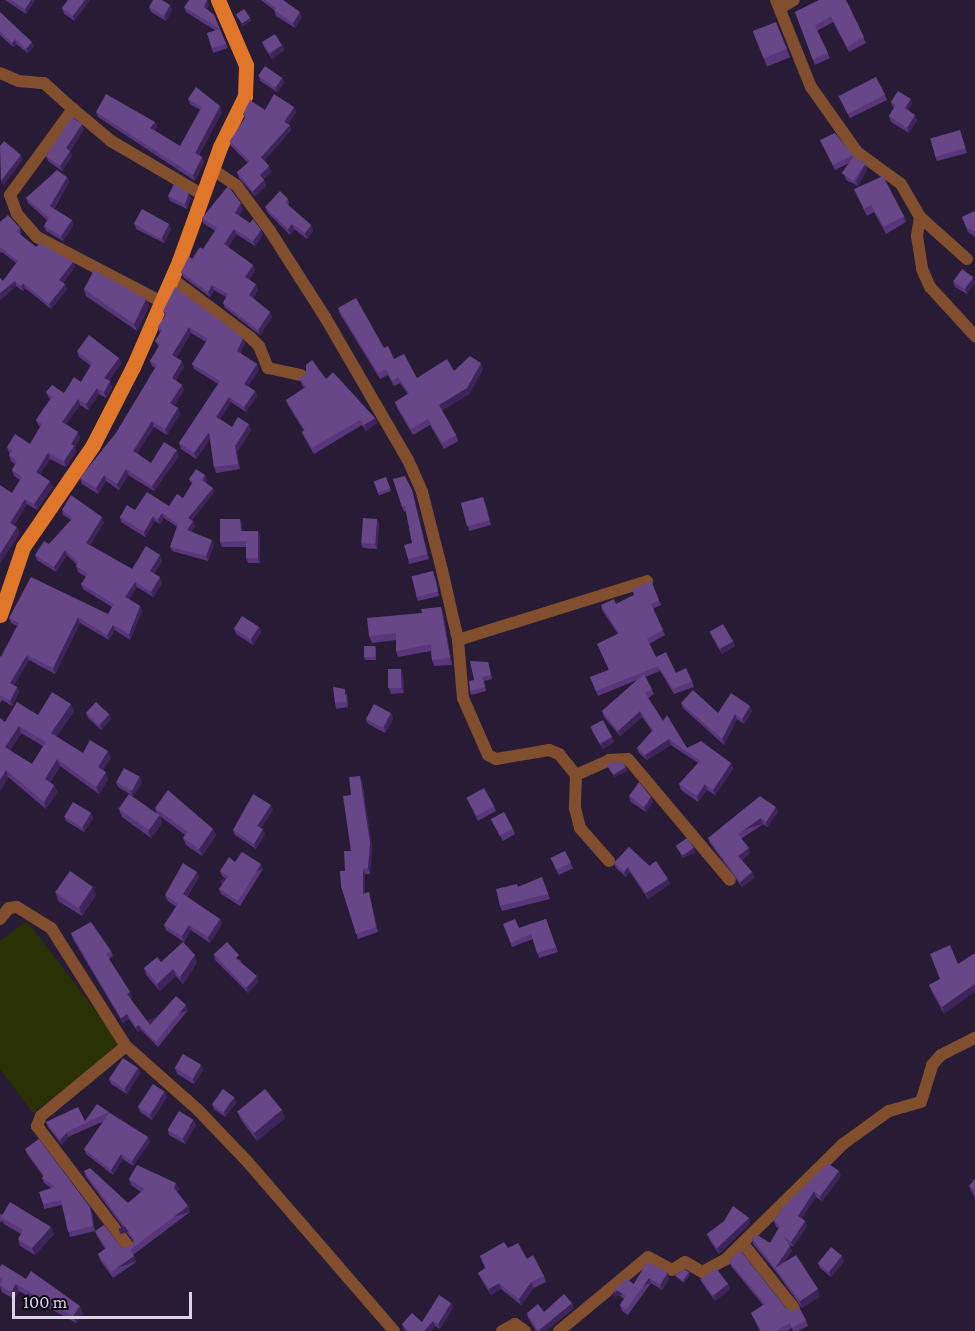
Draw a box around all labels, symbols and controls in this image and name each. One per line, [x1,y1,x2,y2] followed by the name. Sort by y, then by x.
[15,1280,195,1318] scale bar
[23,1292,67,1312] text: 100 m

